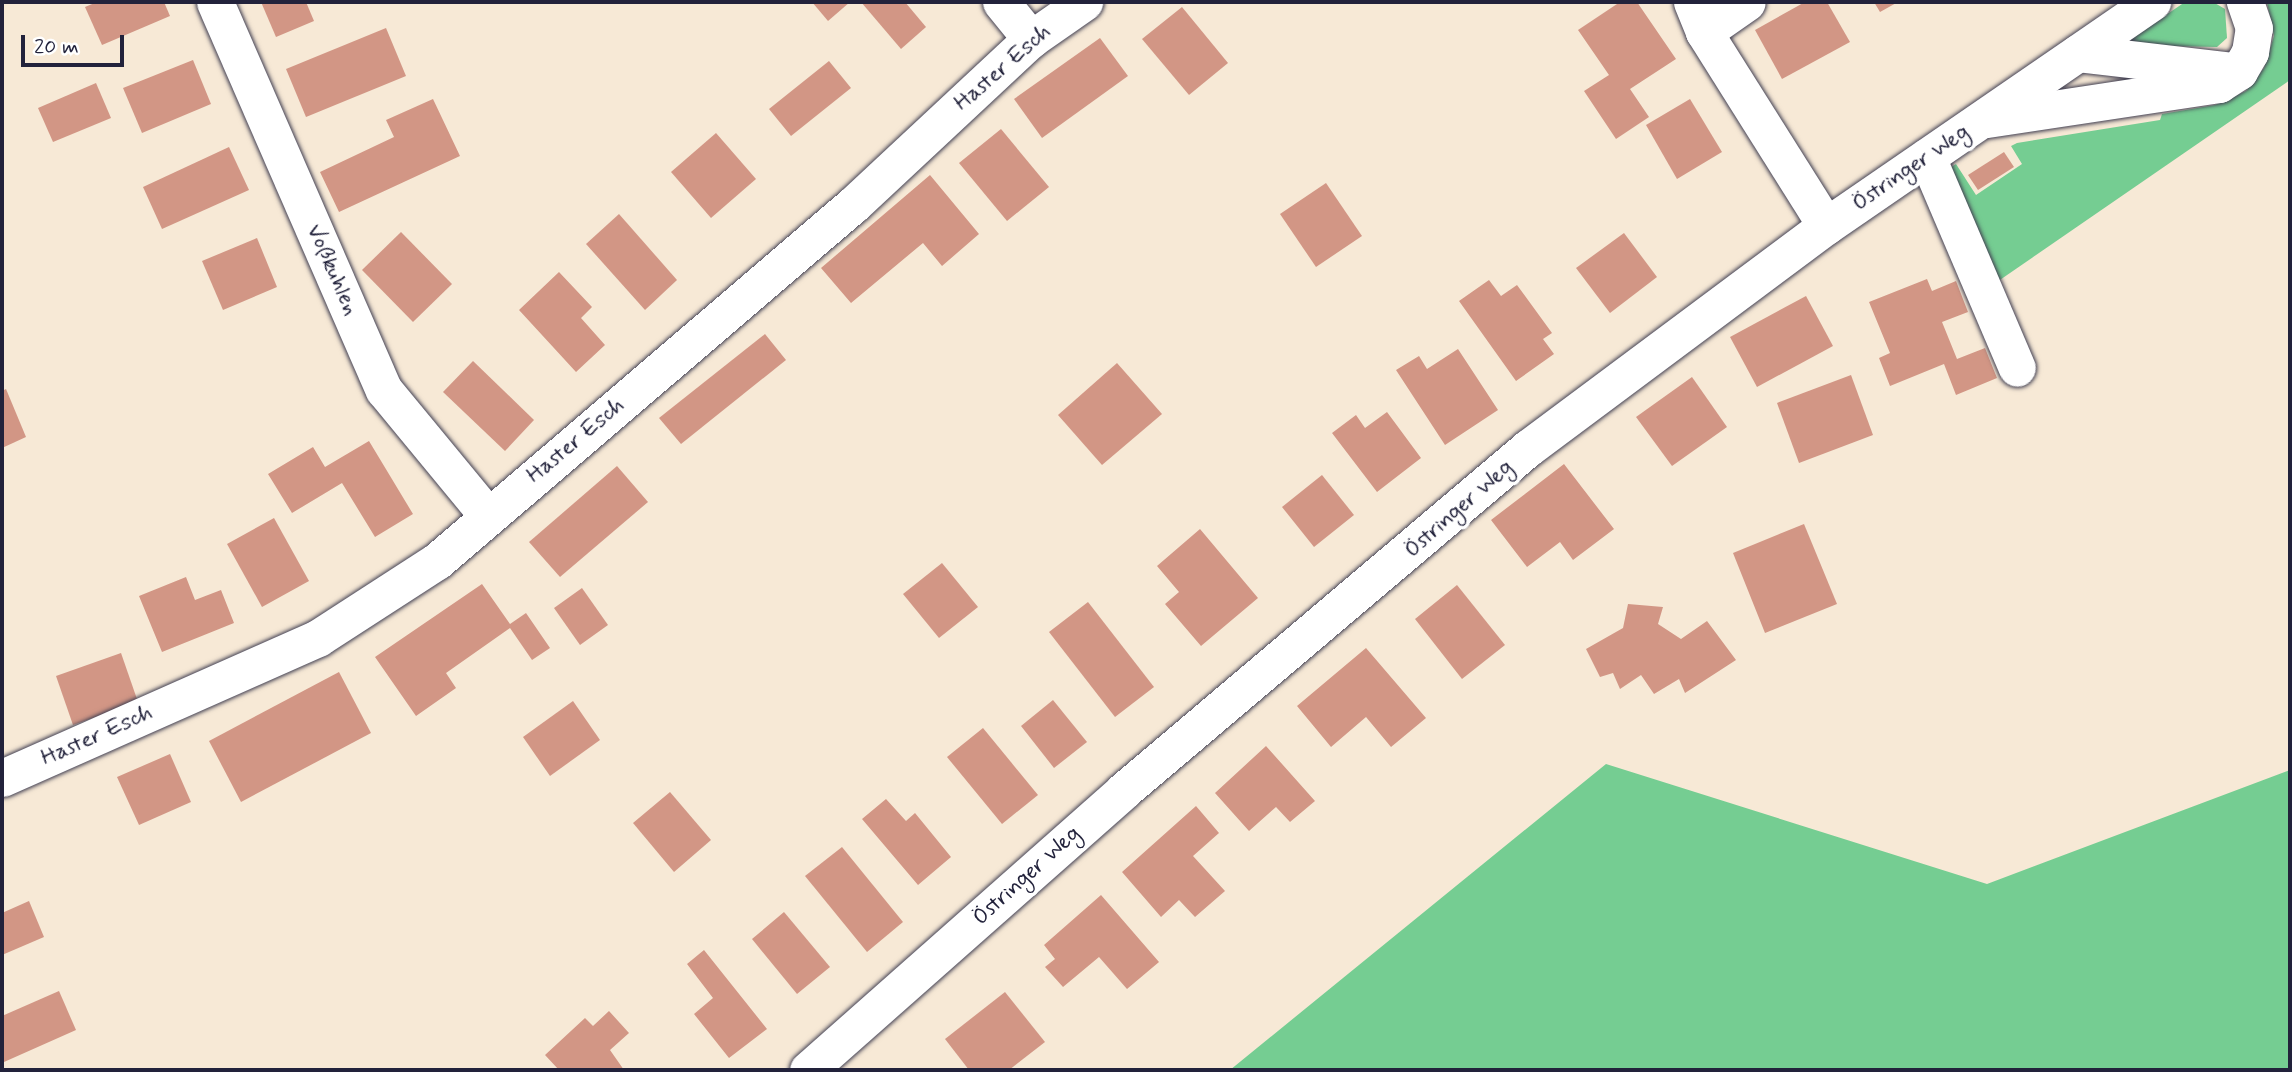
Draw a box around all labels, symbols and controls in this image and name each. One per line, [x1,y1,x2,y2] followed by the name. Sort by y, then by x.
[950,20,1056,116] street label: Haster Esch
[24,21,128,65] scale bar
[34,33,79,61] text: 20 m
[1847,118,1975,218] street label: Östringer Weg
[300,220,364,320] street label: Voßkuhlen
[523,393,629,489] street label: Haster Esch
[1398,454,1520,564] street label: Östringer Weg
[38,700,156,772] street label: Haster Esch
[967,820,1087,932] street label: Östringer Weg

